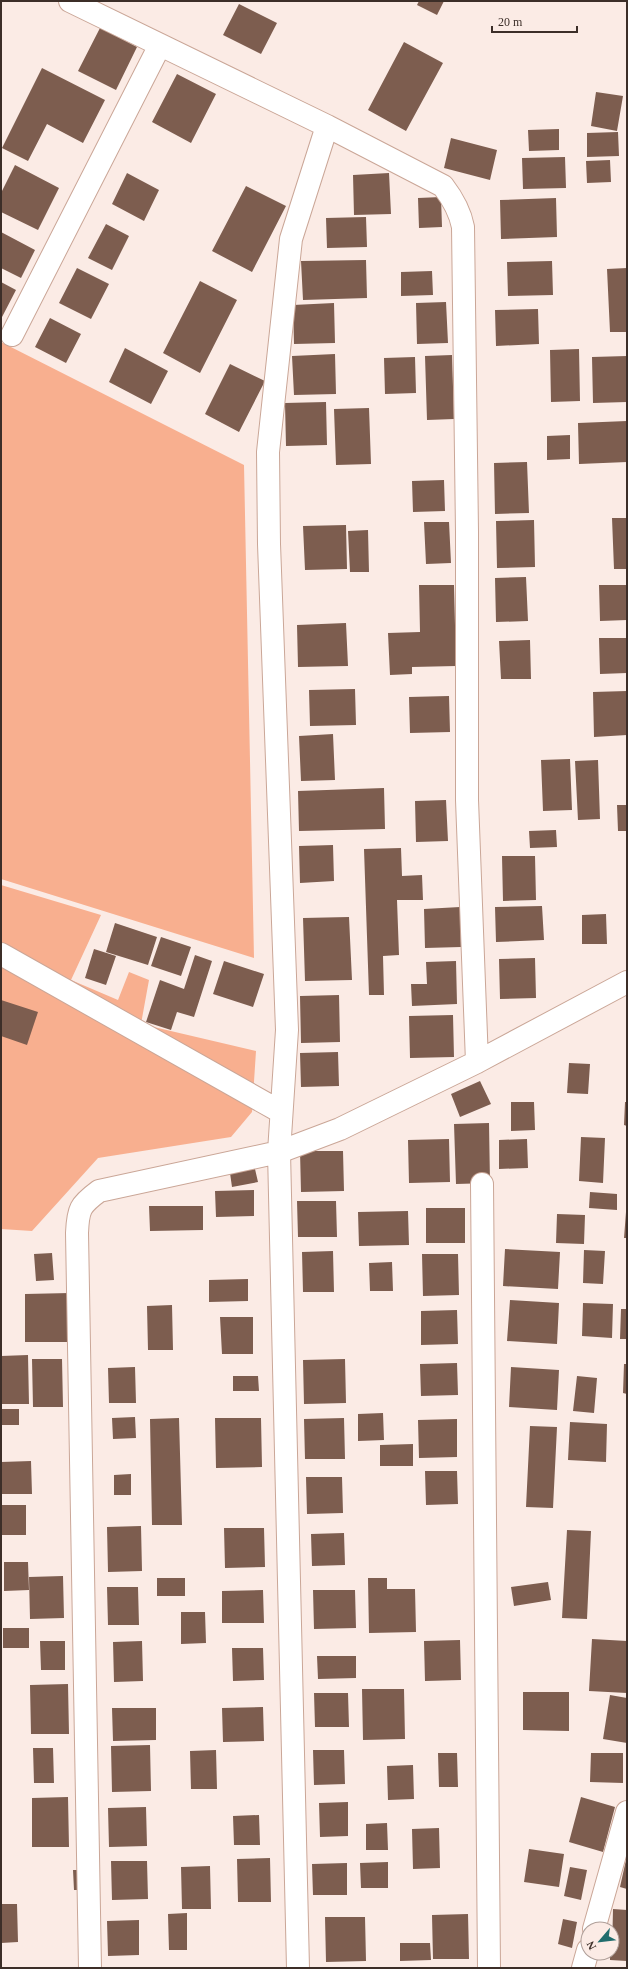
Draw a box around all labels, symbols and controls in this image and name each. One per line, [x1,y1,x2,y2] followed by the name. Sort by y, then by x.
[492,8,577,34] scale bar
[498,15,523,29] text: 20 m
[580,1921,620,1961] north arrow
[584,1939,598,1952] text: N

